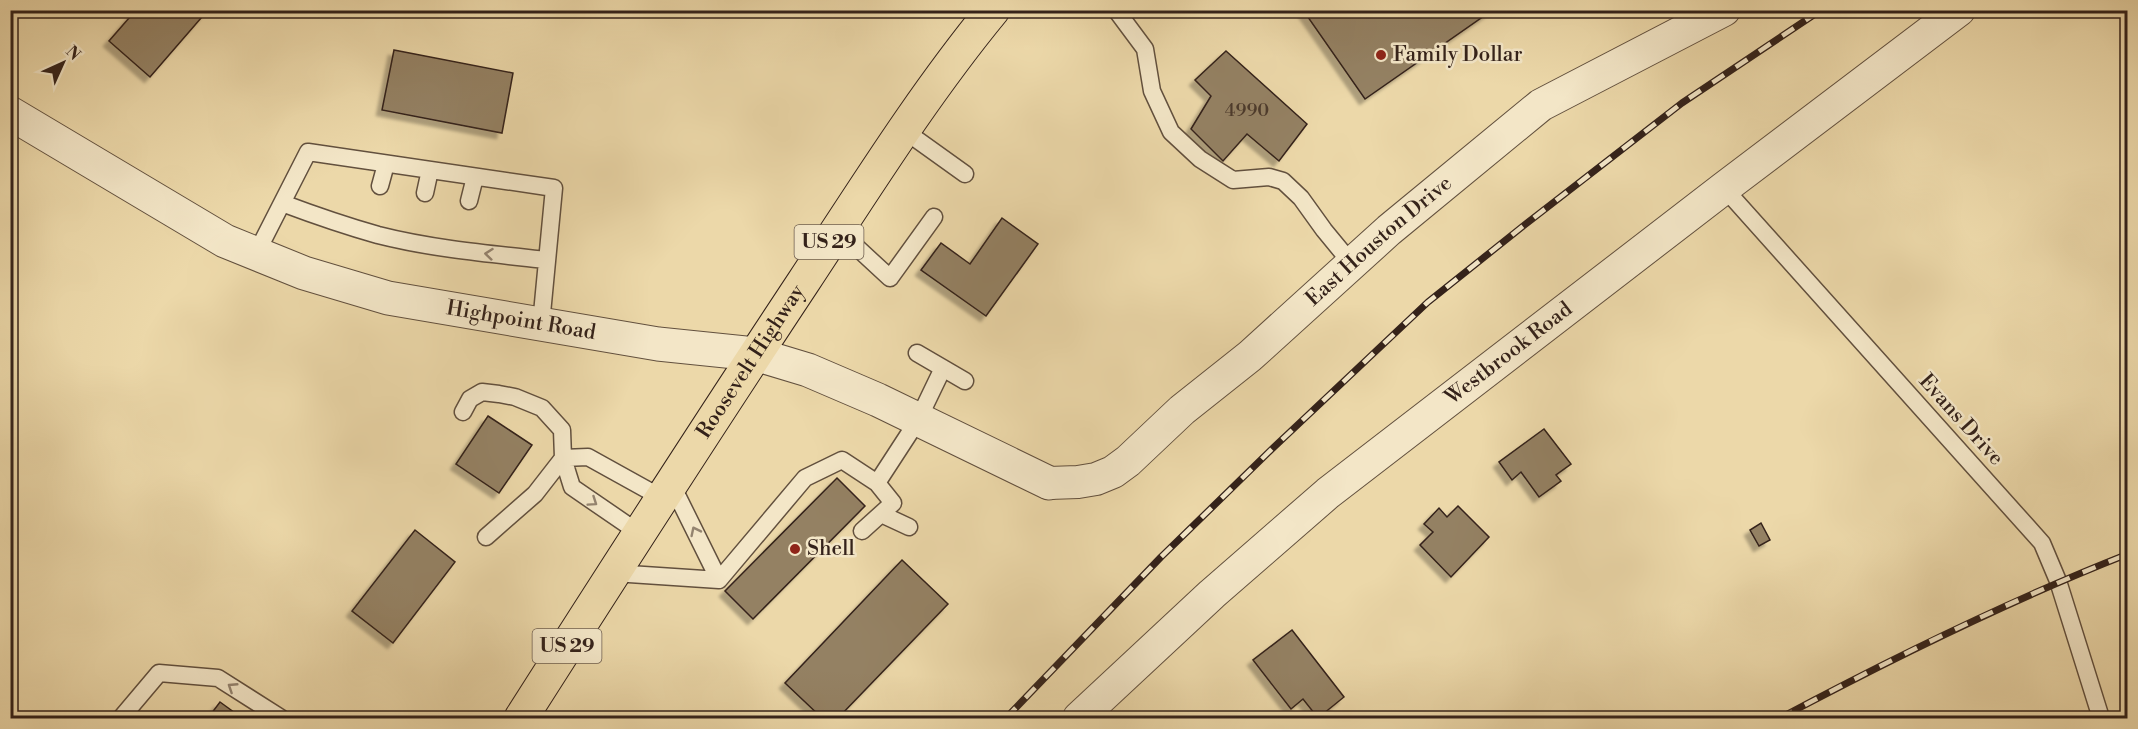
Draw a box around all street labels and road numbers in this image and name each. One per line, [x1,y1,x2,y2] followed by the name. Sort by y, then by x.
[1300,171,1457,312] street label: East Houston Drive
[794,225,864,259] road number: US 29
[691,279,811,444] street label: Roosevelt Highway
[444,295,598,346] street label: Highpoint Road
[1439,296,1578,412] street label: Westbrook Road
[1913,369,2009,471] street label: Evans Drive
[532,629,602,663] road number: US 29

